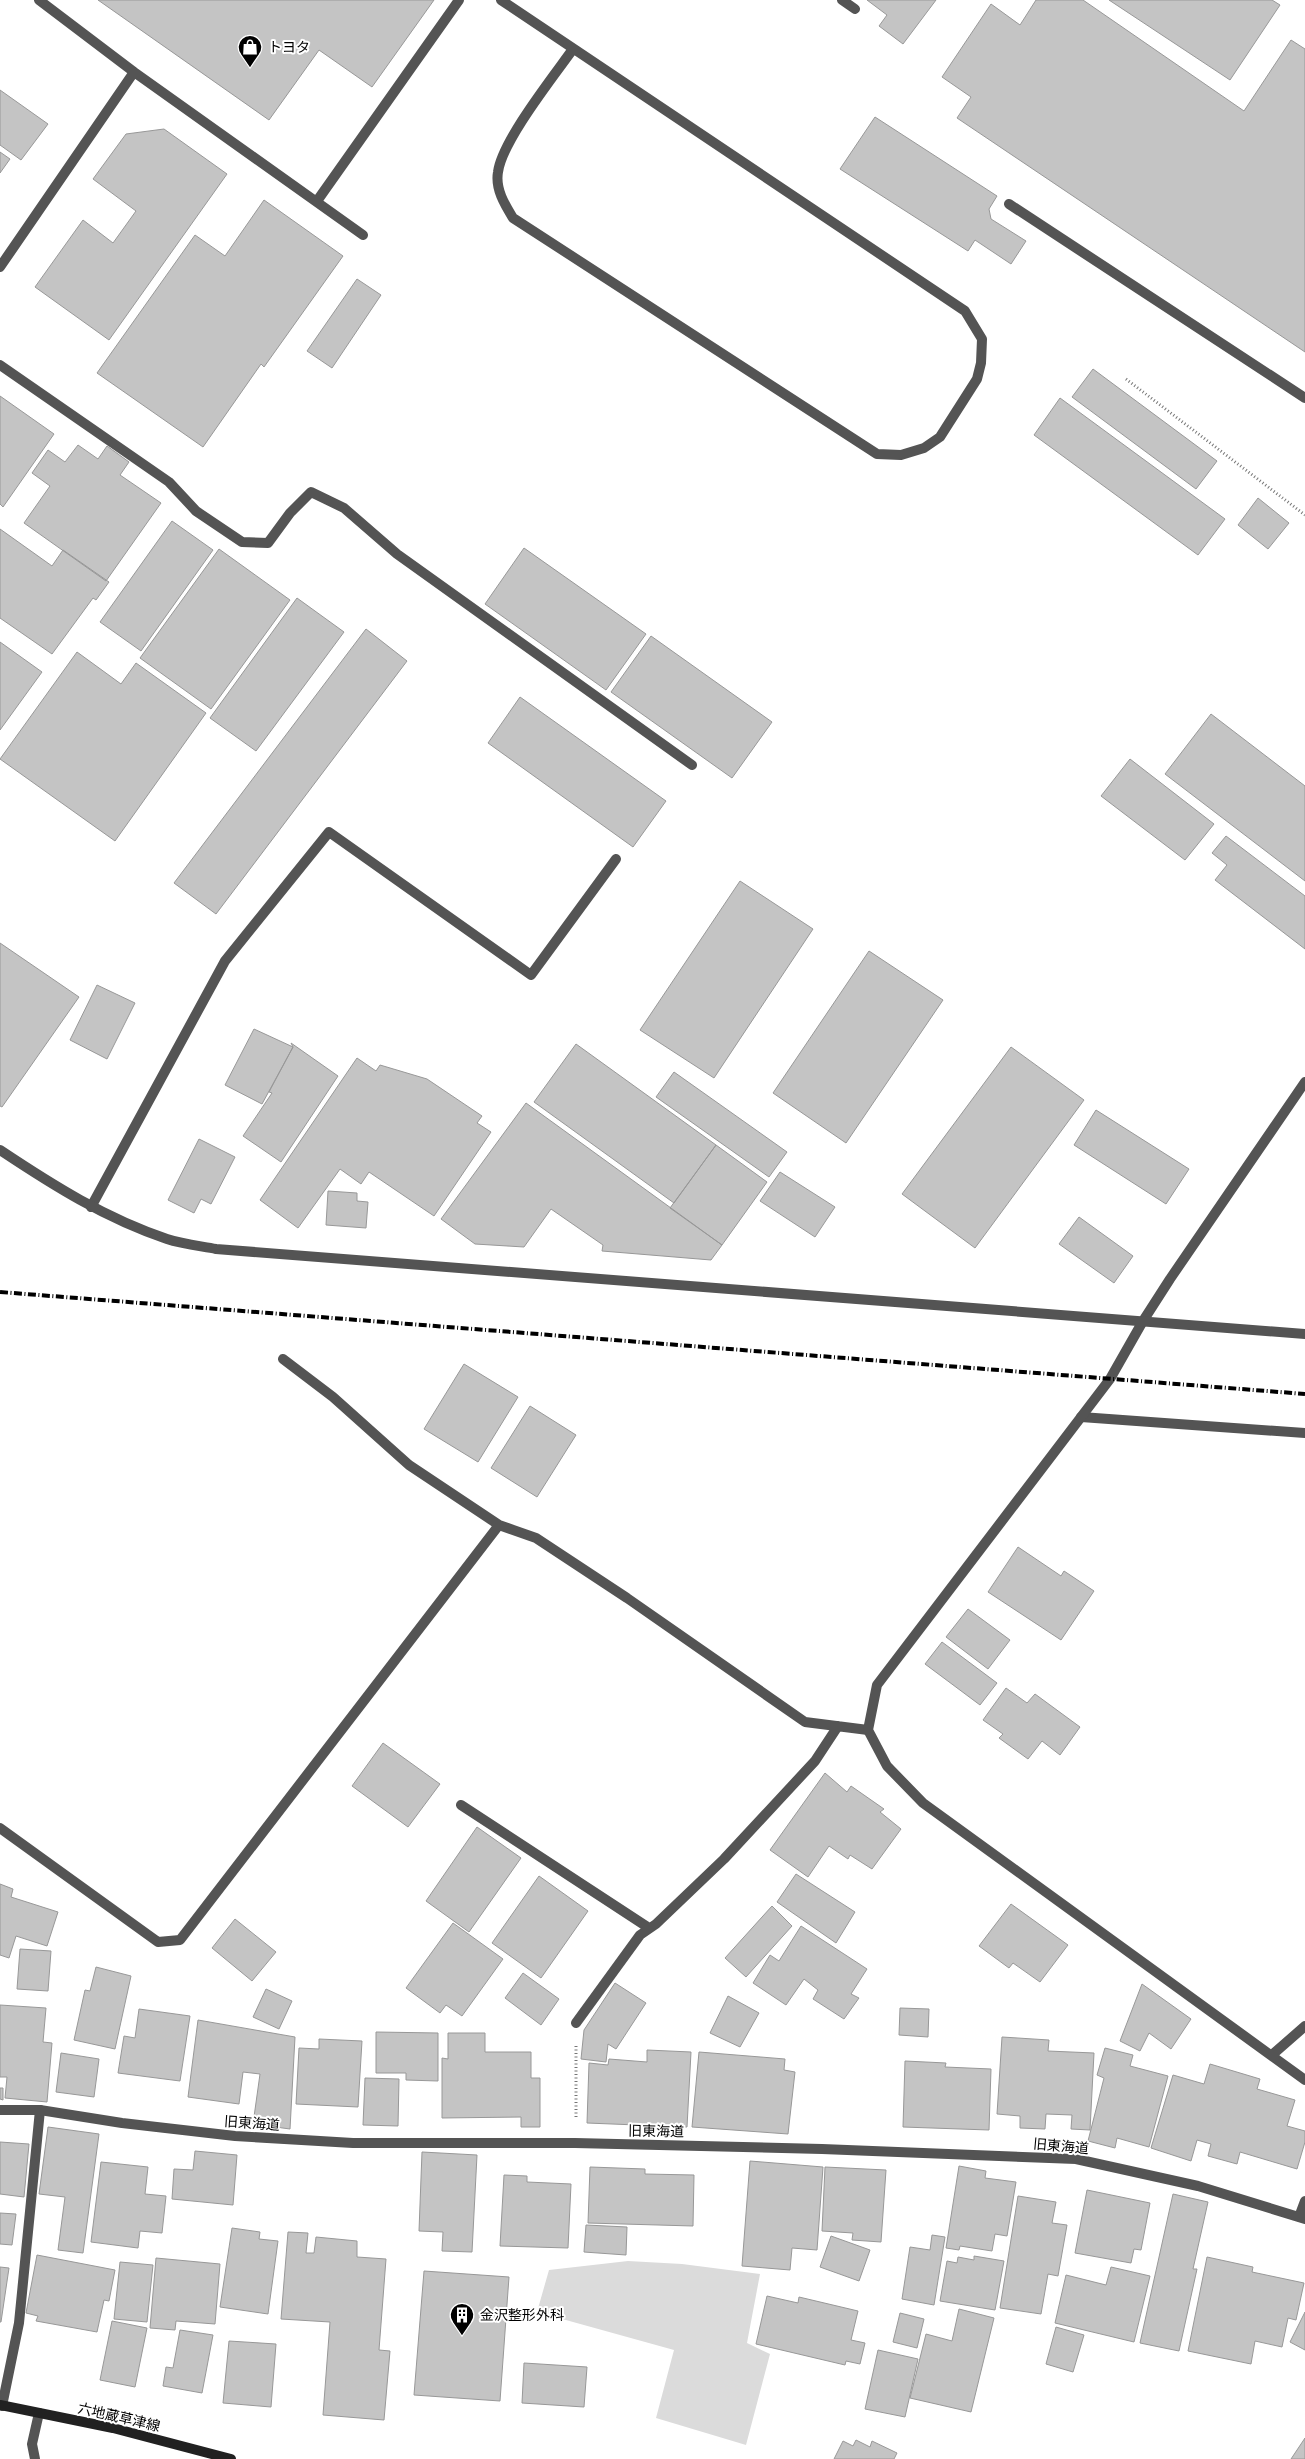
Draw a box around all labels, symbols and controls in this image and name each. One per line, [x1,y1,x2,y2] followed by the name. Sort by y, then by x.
[237,34,263,68] shop icon: トヨタ
[268,38,310,56] place label: トヨタ
[223,2112,281,2134] street label: 旧東海道
[628,2122,684,2140] street label: 旧東海道
[1032,2135,1090,2157] street label: 旧東海道
[449,2302,475,2336] building icon: 金沢整形外科
[480,2306,564,2324] place label: 金沢整形外科
[76,2399,162,2435] street label: 六地蔵草津線

